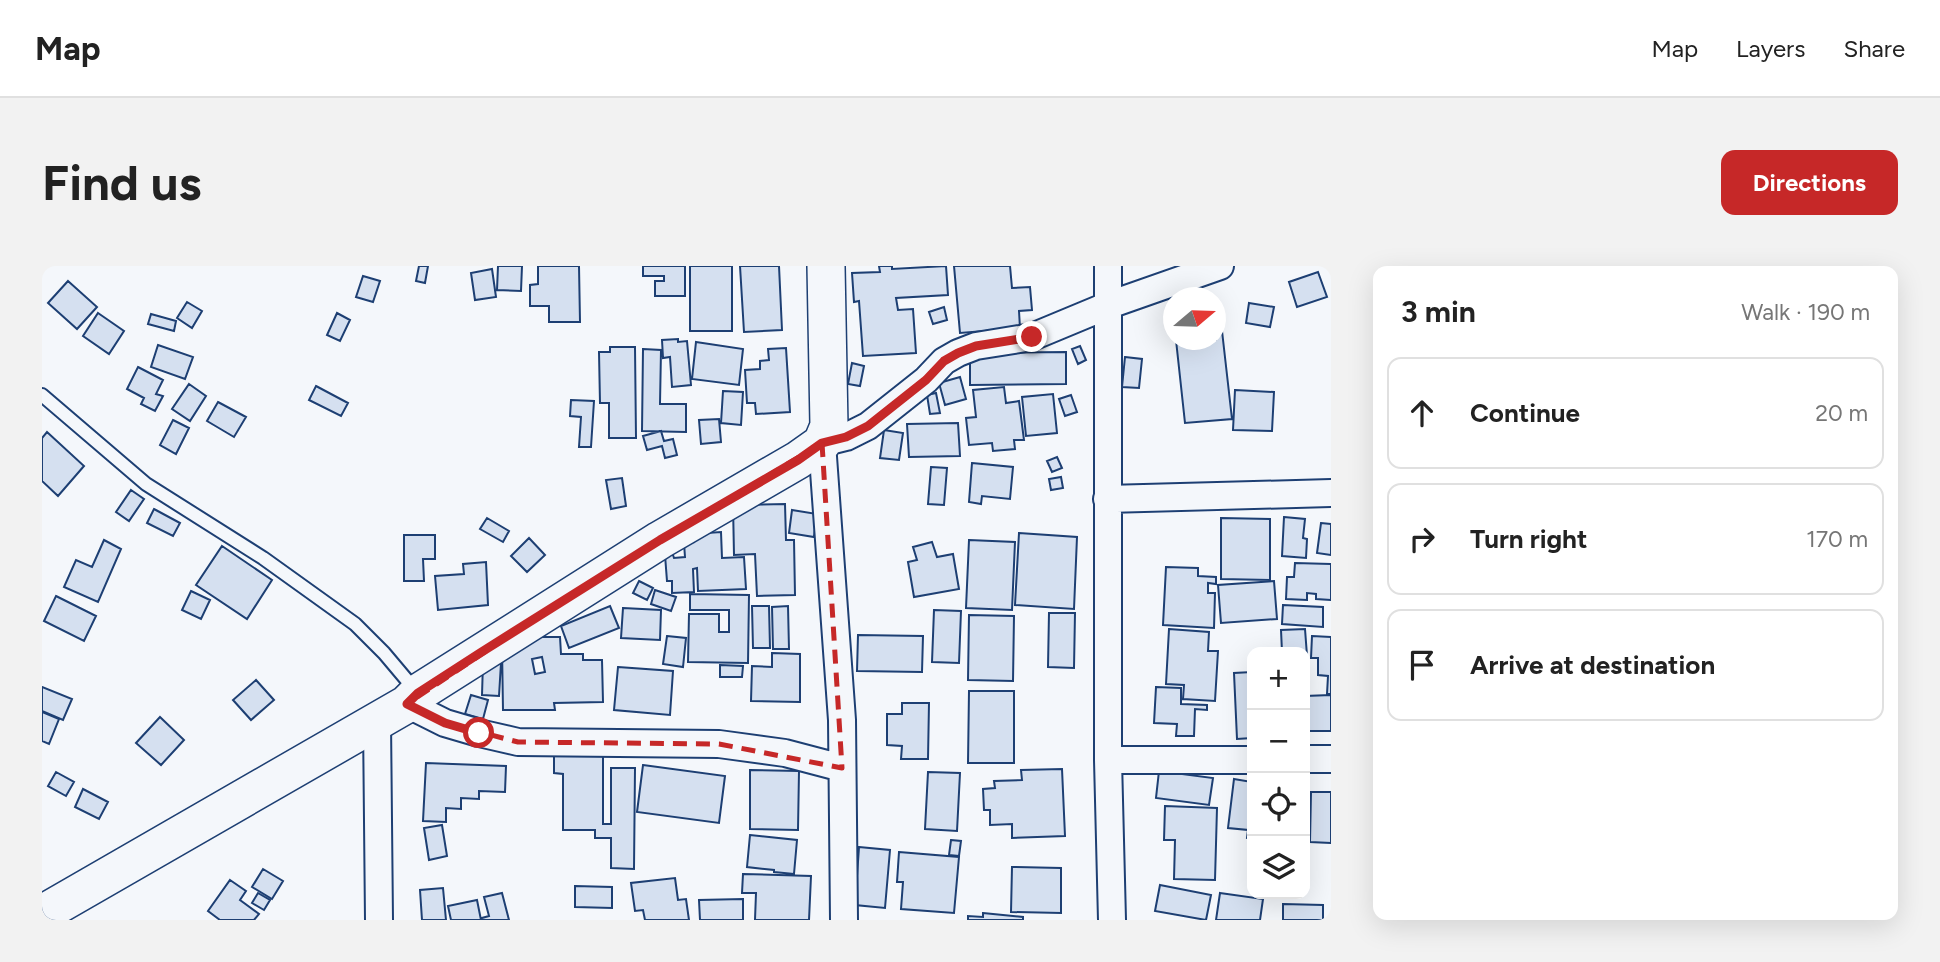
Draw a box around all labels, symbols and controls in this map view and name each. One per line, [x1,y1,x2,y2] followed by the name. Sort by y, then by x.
[35,29,101,68] text: Map
[1651,34,1698,63] text: Map
[1736,34,1805,63] text: Layers
[1843,34,1905,63] text: Share
[1721,150,1898,215] button: Directions
[42,153,201,212] text: Find us
[1163,287,1226,350] north arrow
[1401,293,1476,330] text: 3 min
[1741,298,1870,326] text: Walk · 190 m
[1016,321,1047,352] route end
[1403,394,1441,432] icon: ahead
[1470,397,1580,429] text: Continue
[1815,399,1868,427] text: 20 m
[1403,520,1441,558] icon: right
[1470,523,1587,555] text: Turn right
[1806,525,1868,553] text: 170 m
[1403,646,1441,684] icon: arrive
[1247,647,1310,899] map controls
[1247,647,1310,710] button: +
[1470,649,1715,681] text: Arrive at destination
[1247,710,1310,773] button: −
[463,717,494,748] route start
[1247,773,1310,836] button: locate
[1247,836,1310,899] button: layers

